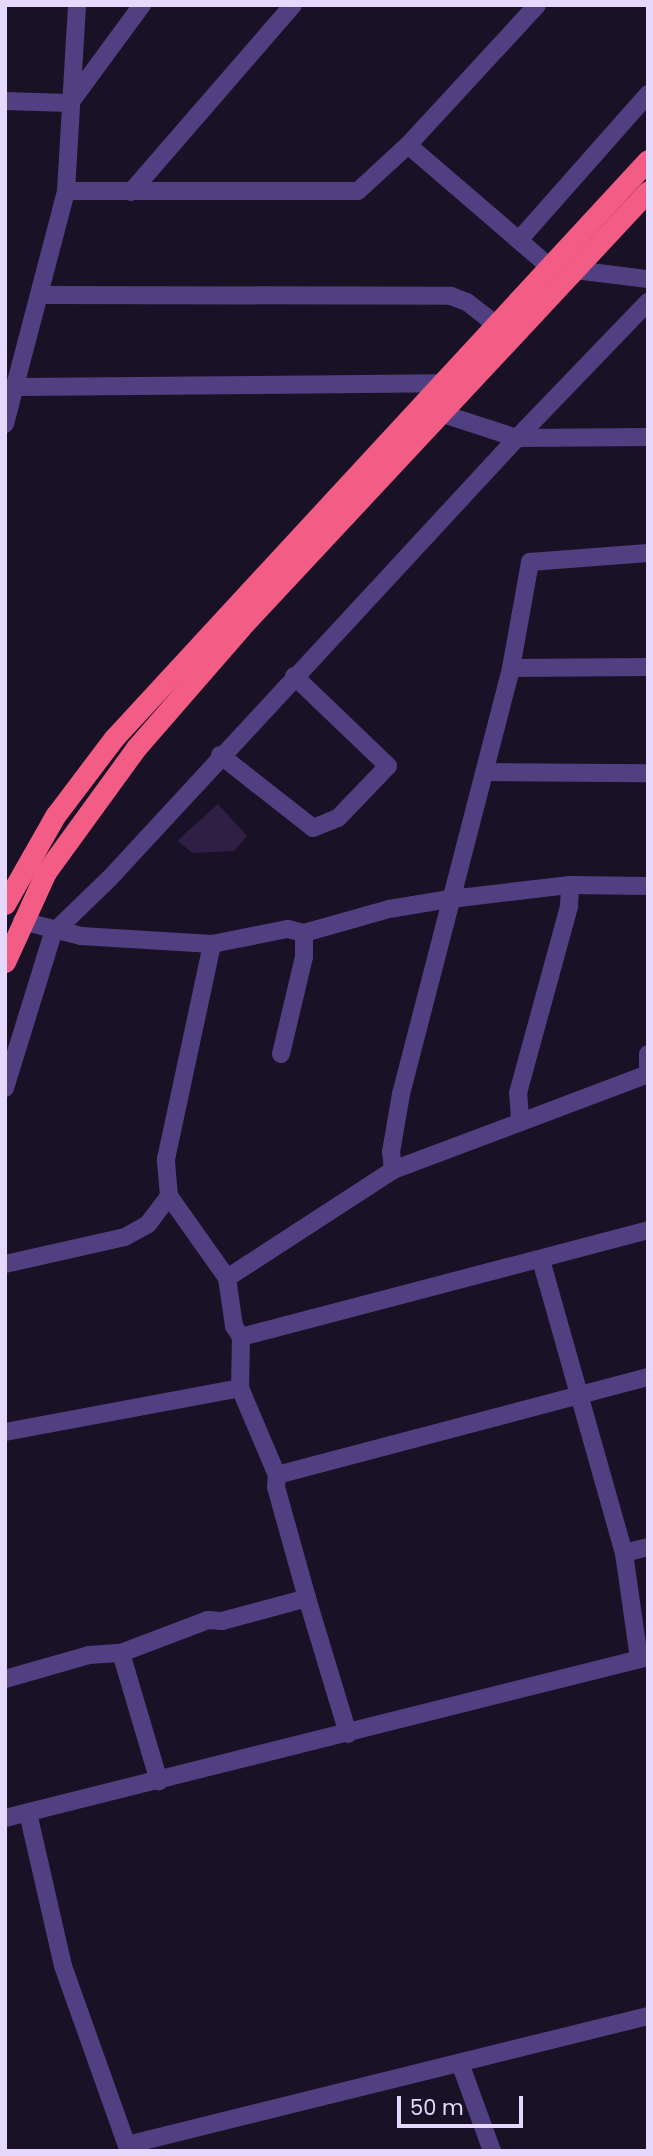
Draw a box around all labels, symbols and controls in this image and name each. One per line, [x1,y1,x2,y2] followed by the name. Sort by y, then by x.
[401,2082,527,2126] scale bar
[410,2093,464,2122] text: 50 m

